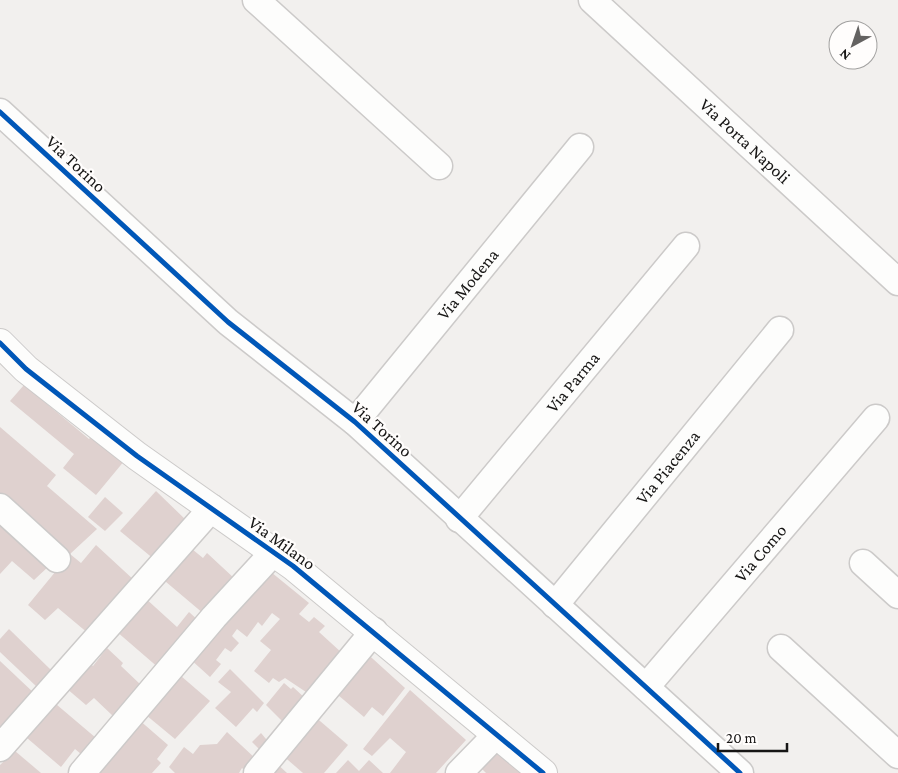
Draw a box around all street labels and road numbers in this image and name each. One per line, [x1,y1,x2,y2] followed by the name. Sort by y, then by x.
[696,94,795,188] street label: Via Porta Napoli
[42,131,110,197] street label: Via Torino
[433,245,503,324] street label: Via Modena
[542,348,604,417] street label: Via Parma
[348,397,416,461] street label: Via Torino
[632,426,704,508] street label: Via Piacenza
[245,512,319,574] street label: Via Milano
[730,520,791,586] street label: Via Como

